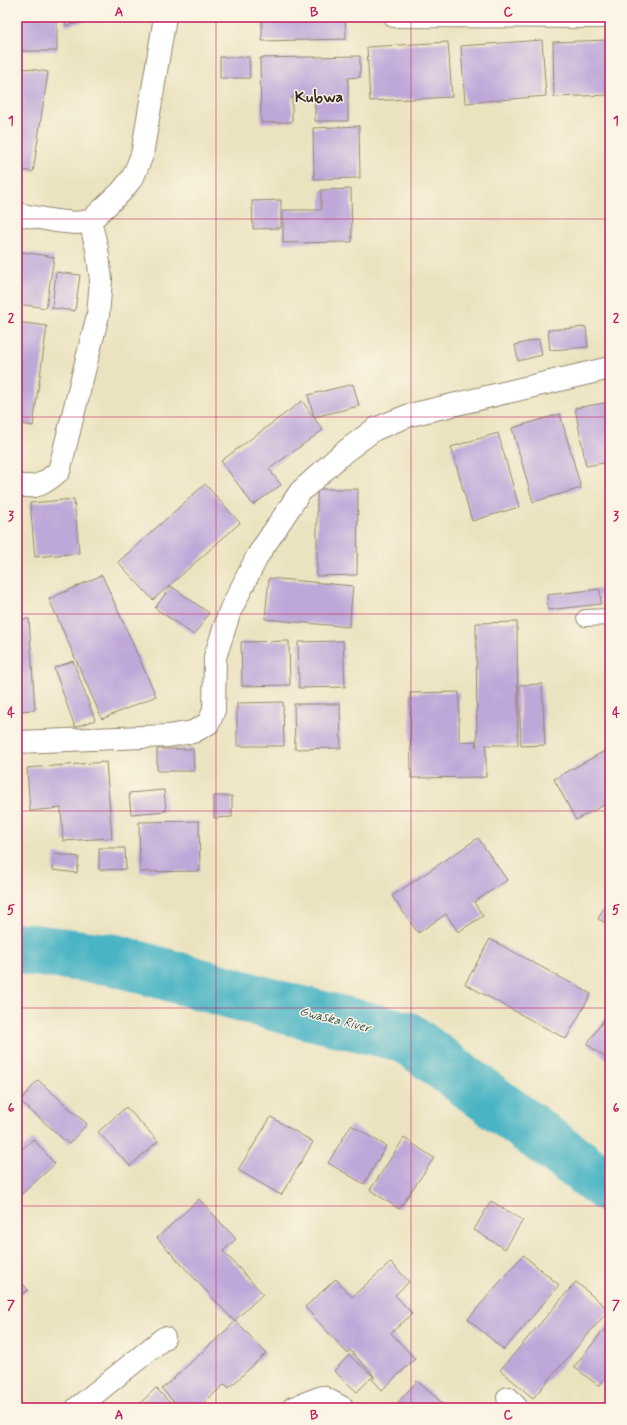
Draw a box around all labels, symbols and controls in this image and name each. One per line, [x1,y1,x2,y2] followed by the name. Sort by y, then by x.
[115,4,123,21] text: A
[310,4,319,21] text: B
[503,4,513,21] text: C
[295,87,344,108] district label: Kubwa
[8,113,14,130] text: 1
[613,113,619,130] text: 1
[8,310,15,327] text: 2
[613,310,620,327] text: 2
[8,508,14,525] text: 3
[613,508,619,525] text: 3
[7,705,15,722] text: 4
[612,705,620,722] text: 4
[7,902,15,919] text: 5
[612,902,620,919] text: 5
[298,1003,374,1037] water label: Gwaska River
[8,1100,15,1117] text: 6
[613,1100,620,1117] text: 6
[7,1297,15,1314] text: 7
[612,1297,620,1314] text: 7
[115,1407,123,1424] text: A
[310,1407,319,1424] text: B
[503,1407,513,1424] text: C

